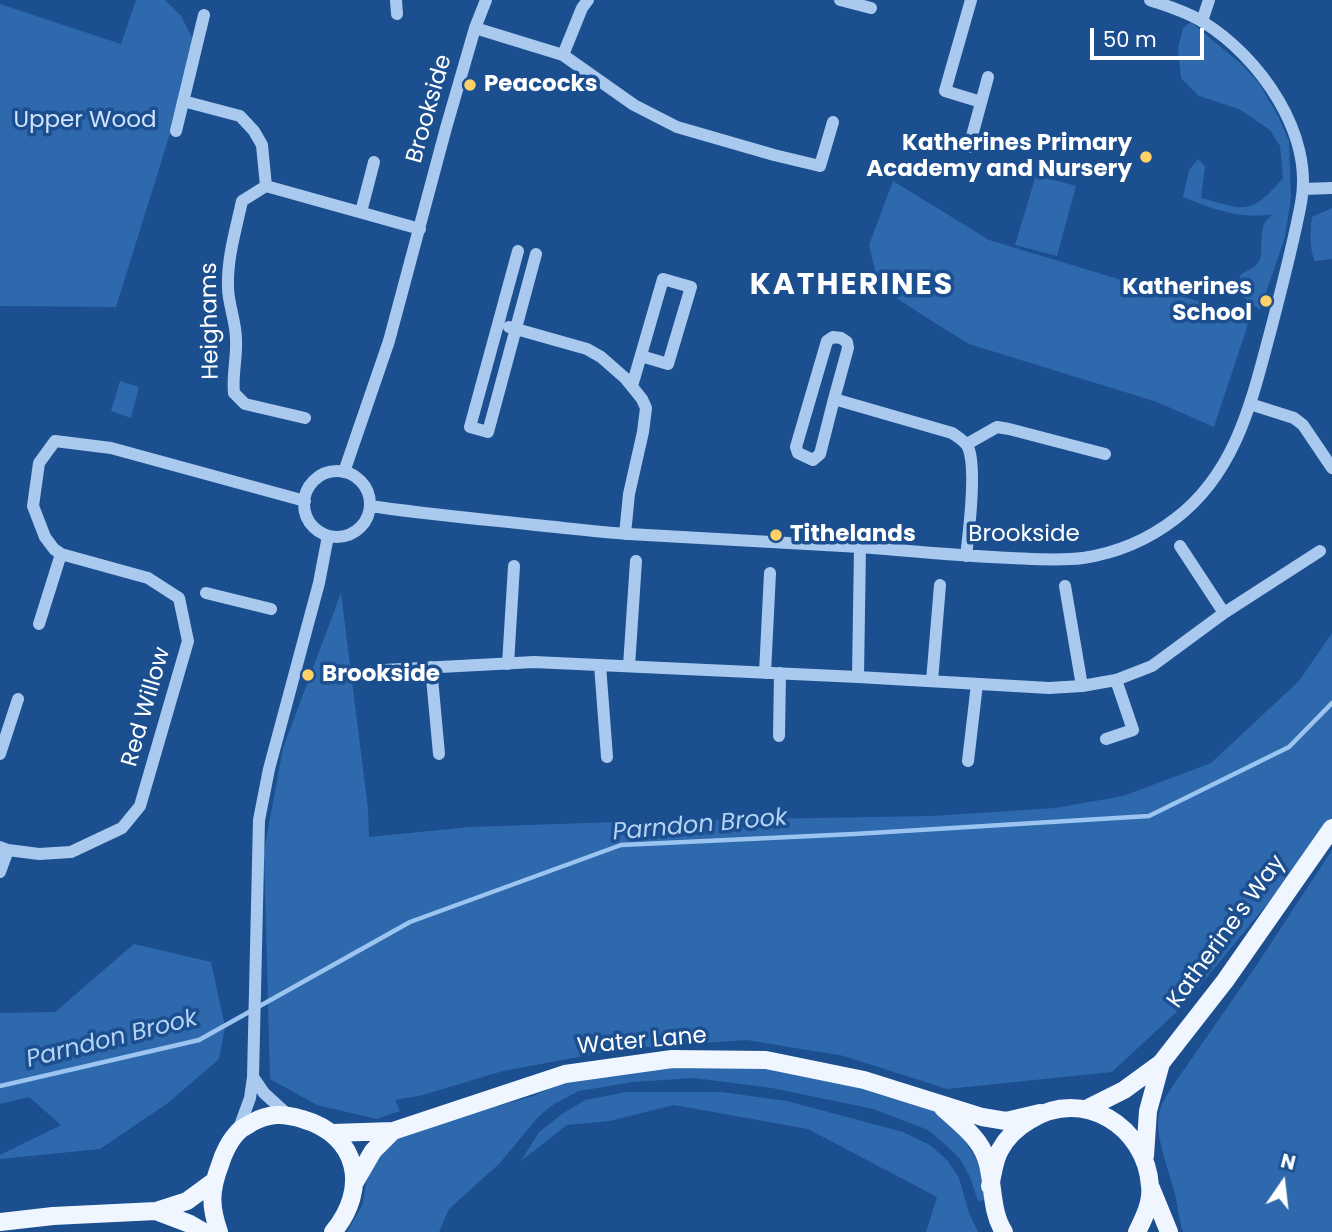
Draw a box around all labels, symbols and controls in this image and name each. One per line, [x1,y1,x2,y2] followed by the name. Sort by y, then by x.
[1094,14,1208,58] scale bar
[1103,25,1157,54] text: 50 m
[401,52,459,166] street label: Brookside
[484,71,598,99] place label: Peacocks
[462,77,478,93] marker: Peacocks
[13,107,157,135] park label: Upper Wood
[866,130,1132,184] place label: Katherines Primary Academy and Nursery
[1138,149,1154,165] marker: Katherines Primary Academy and Nursery
[196,262,226,380] street label: Heighams
[751,268,953,304] district label: KATHERINES
[1122,274,1252,328] place label: Katherines School
[1258,293,1274,309] marker: Katherines School
[790,521,916,549] place label: Tithelands
[968,521,1080,549] street label: Brookside
[768,527,784,543] marker: Tithelands
[117,644,177,770] street label: Red Willow
[322,661,440,689] place label: Brookside
[300,667,316,683] marker: Brookside
[611,804,789,848] water label: Parndon Brook
[1162,850,1292,1014] street label: Katherine's Way
[23,1005,201,1075] water label: Parndon Brook
[576,1023,708,1061] street label: Water Lane
[1278,1147,1298,1177] text: N
[1248,1148,1318,1218] north arrow

